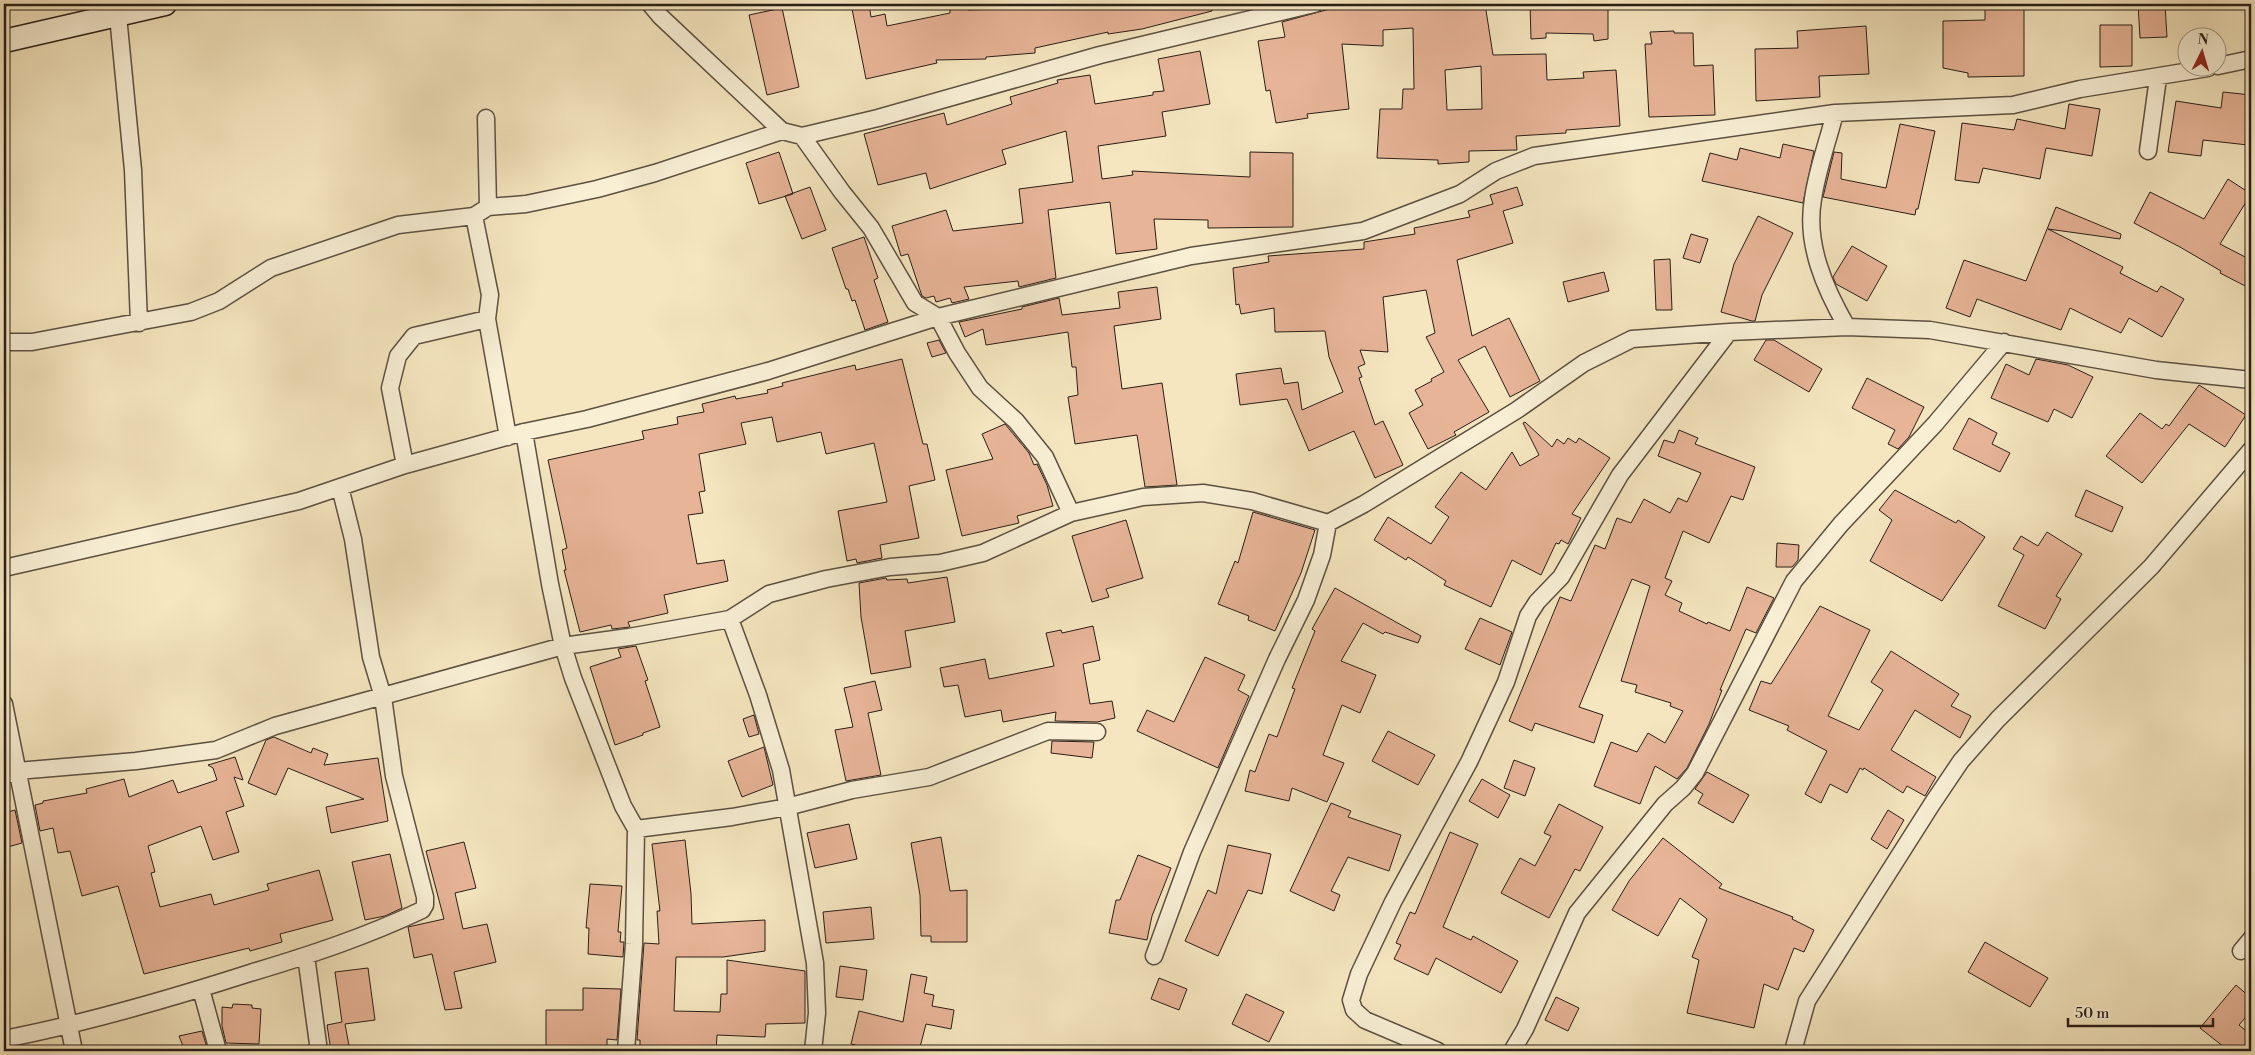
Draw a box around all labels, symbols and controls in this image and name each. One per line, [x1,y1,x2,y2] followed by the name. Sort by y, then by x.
[2178,28,2228,78] north arrow
[2197,31,2209,49] text: N
[2068,995,2212,1027] scale bar
[2075,1004,2109,1023] text: 50 m

